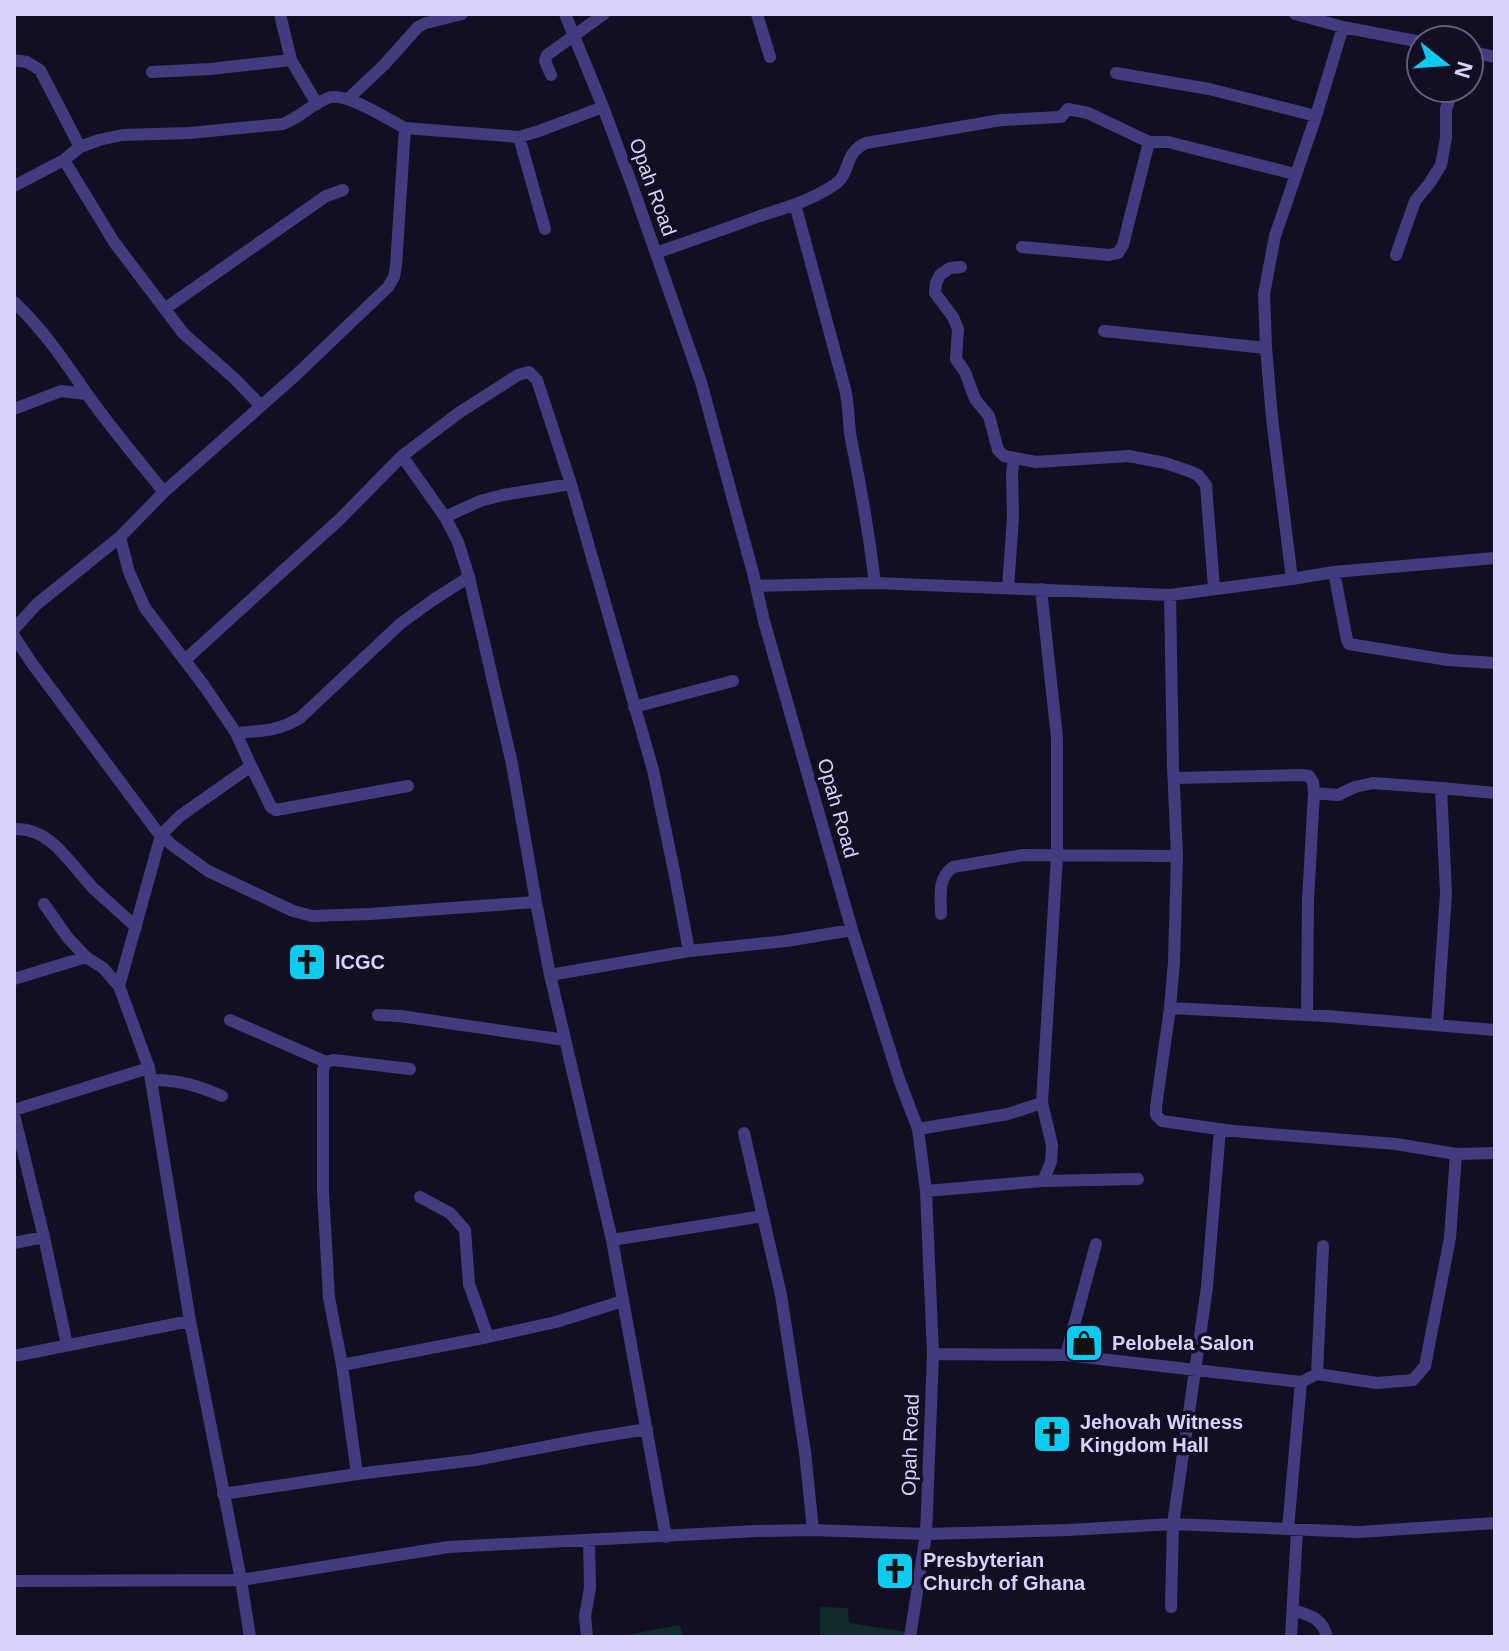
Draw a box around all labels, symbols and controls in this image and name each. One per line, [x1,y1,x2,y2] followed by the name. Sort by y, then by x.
[1405,24,1485,104] north arrow
[1449,58,1478,81] text: N
[625,135,681,239] street label: Opah Road
[813,756,863,860] street label: Opah Road
[286,941,328,983] church icon: ICGC
[335,951,385,973] place label: ICGC
[1063,1322,1105,1364] shop icon: Pelobela Salon
[1112,1332,1254,1354] place label: Pelobela Salon
[897,1393,923,1497] street label: Opah Road
[1080,1411,1243,1456] place label: Jehovah Witness Kingdom Hall
[1031,1413,1073,1455] church icon: Jehovah Witness Kingdom Hall
[923,1549,1086,1594] place label: Presbyterian Church of Ghana
[874,1550,916,1592] church icon: Presbyterian Church of Ghana

